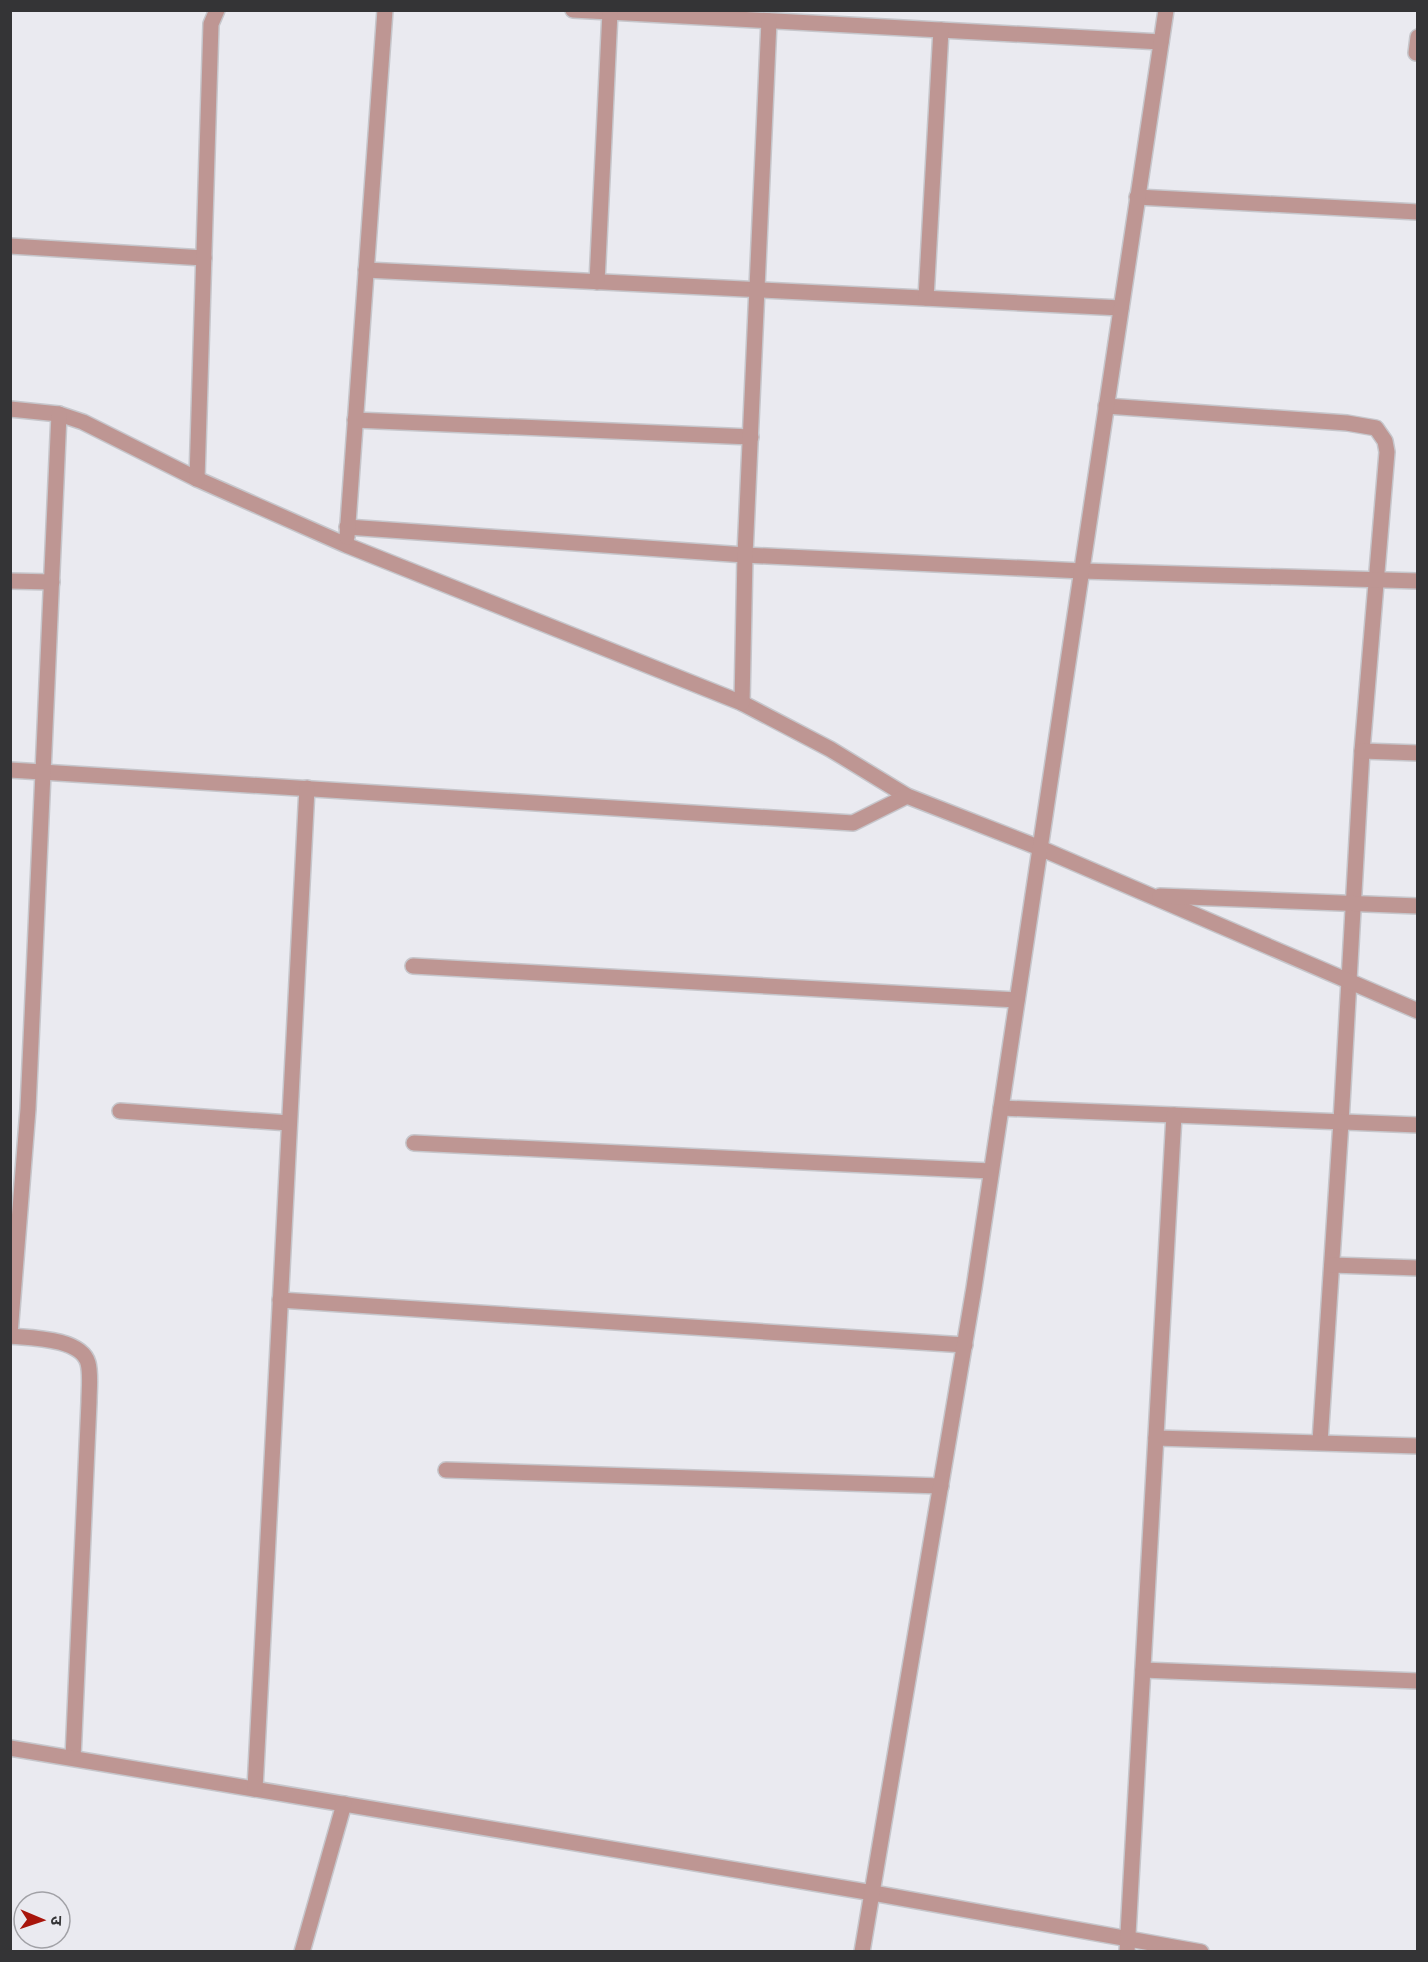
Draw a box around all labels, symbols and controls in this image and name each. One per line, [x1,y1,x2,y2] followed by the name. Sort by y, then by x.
[12,1890,72,1950] north arrow
[48,1916,67,1926] text: उ

